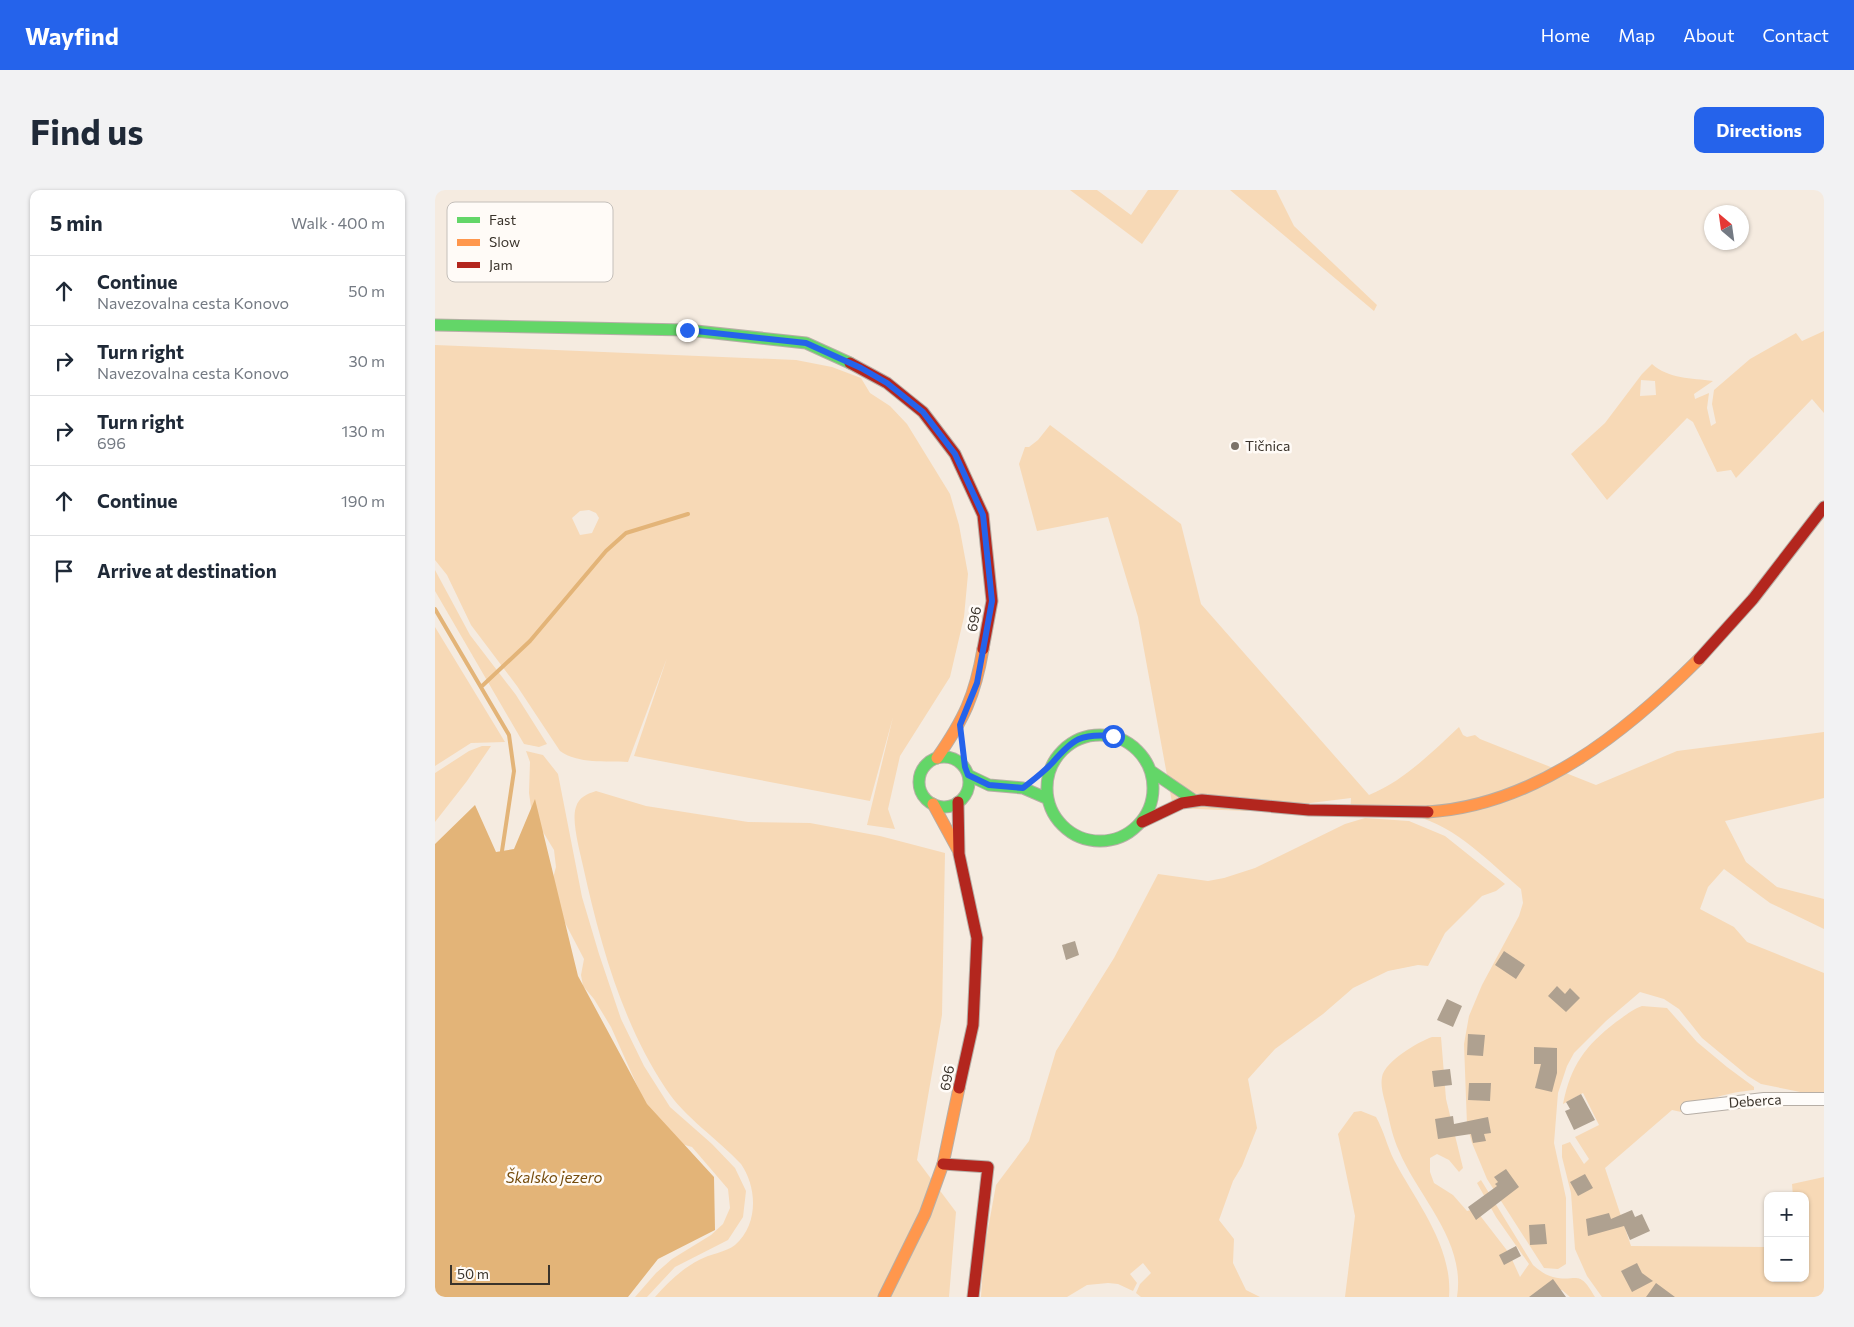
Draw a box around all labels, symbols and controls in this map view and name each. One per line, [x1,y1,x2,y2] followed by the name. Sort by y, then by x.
[25,21,119,50] text: Wayfind
[1541,24,1590,46] text: Home
[1618,24,1655,46] text: Map
[1683,24,1735,46] text: About
[1763,24,1829,46] text: Contact
[1694,107,1824,153] button: Directions
[30,109,144,152] text: Find us
[447,202,613,282] legend
[1704,205,1749,250] north arrow
[50,210,103,235] text: 5 min
[489,211,516,228] text: Fast
[291,213,385,232] text: Walk · 400 m
[489,233,520,250] text: Slow
[489,256,513,273] text: Jam
[97,270,177,293] text: Continue
[50,277,78,305] icon: ahead
[348,281,385,300] text: 50 m
[97,293,289,312] text: Navezovalna cesta Konovo
[676,319,699,342] route end
[97,340,184,363] text: Turn right
[50,347,78,375] icon: right
[348,351,385,370] text: 30 m
[97,363,289,382] text: Navezovalna cesta Konovo
[97,410,184,433] text: Turn right
[50,417,78,445] icon: right
[342,421,385,440] text: 130 m
[97,433,126,452] text: 696
[1245,437,1290,454] place label: Tičnica
[1229,440,1241,452] marker: Tičnica
[50,487,78,515] icon: ahead
[97,489,177,512] text: Continue
[341,491,385,510] text: 190 m
[50,557,78,585] icon: arrive
[97,559,277,582] text: Arrive at destination
[963,605,984,633] street label: 696
[1102,725,1125,748] route start
[936,1064,957,1092] street label: 696
[1728,1090,1782,1111] street label: Deberca
[506,1167,602,1186] water label: Škalsko jezero
[1764,1192,1809,1282] map controls
[1764,1192,1809,1237] button: +
[1764,1237,1809,1282] button: −
[450,1262,550,1285] scale bar
[457,1265,489,1282] text: 50 m

